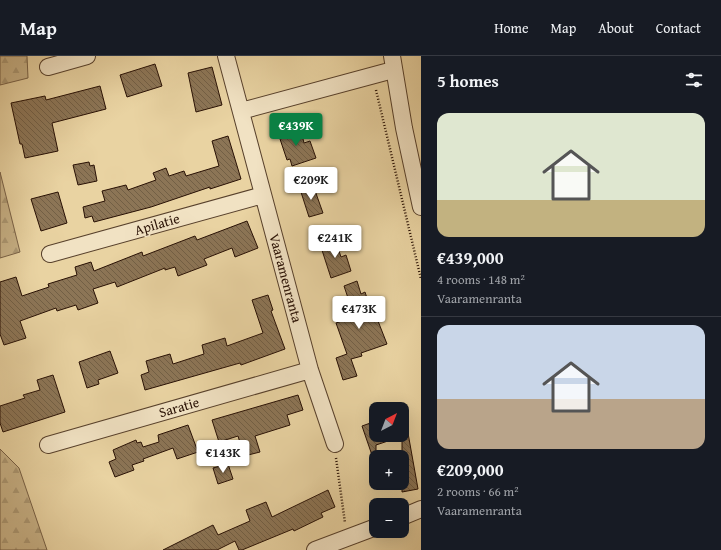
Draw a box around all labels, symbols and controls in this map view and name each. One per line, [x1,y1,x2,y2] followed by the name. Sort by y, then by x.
[20,14,57,42] text: Map
[494,18,529,38] text: Home
[551,18,576,38] text: Map
[598,18,634,38] text: About
[656,18,701,38] text: Contact
[437,68,499,93] text: 5 homes
[683,69,705,91] icon: filters
[268,113,324,147] pin: €439K
[278,116,314,135] text: €439K
[535,139,607,211] icon: home
[283,167,339,201] pin: €209K
[293,170,329,189] text: €209K
[132,208,182,240] street label: Apilatie
[307,225,363,259] pin: €241K
[317,228,353,247] text: €241K
[265,231,308,325] street label: Vaaramenranta
[437,245,503,270] text: €439,000
[437,270,525,289] text: 4 rooms · 148 m²
[437,289,522,308] text: Vaaramenranta
[331,296,387,330] pin: €473K
[341,299,377,318] text: €473K
[535,351,607,423] icon: home
[156,392,202,422] street label: Saratie
[369,402,409,442] north arrow
[369,402,409,538] map controls
[195,440,251,474] pin: €143K
[205,443,241,462] text: €143K
[369,450,409,490] button: +
[437,457,503,482] text: €209,000
[437,482,519,501] text: 2 rooms · 66 m²
[369,498,409,538] button: −
[437,501,522,520] text: Vaaramenranta

